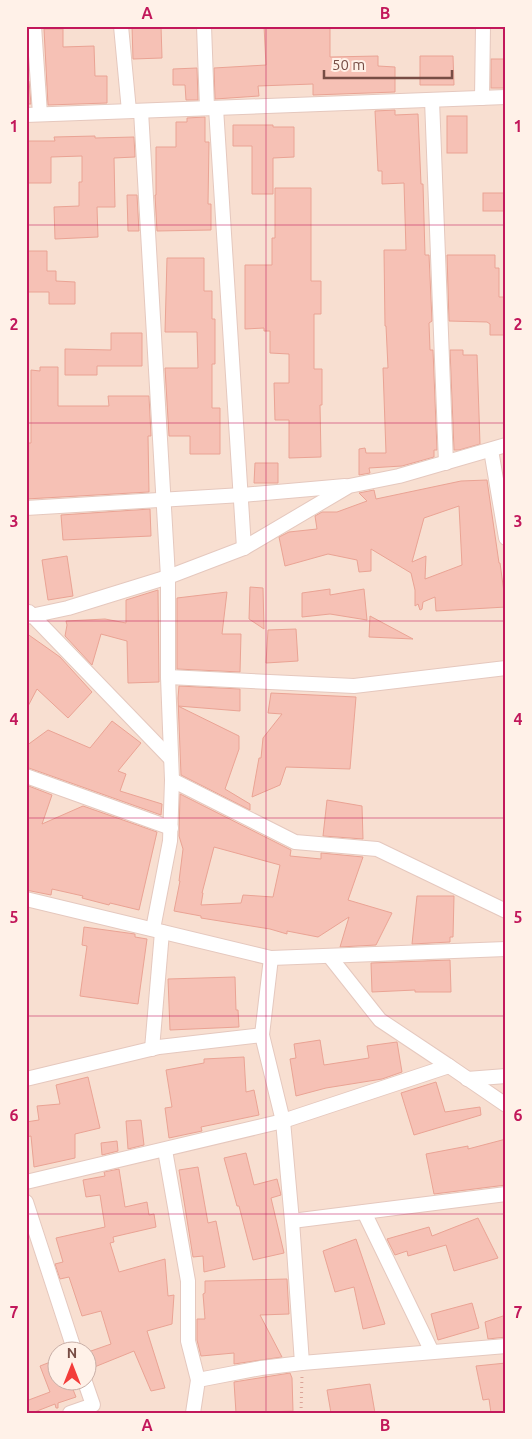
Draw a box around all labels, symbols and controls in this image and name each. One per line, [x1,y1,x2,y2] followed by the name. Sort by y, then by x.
[141,4,153,22] text: A
[380,4,390,22] text: B
[324,48,452,80] scale bar
[332,56,365,73] text: 50 m
[9,117,19,135] text: 1
[513,117,523,135] text: 1
[9,315,19,333] text: 2
[513,315,523,333] text: 2
[9,512,19,530] text: 3
[513,512,523,530] text: 3
[9,710,19,728] text: 4
[513,710,523,728] text: 4
[9,908,19,926] text: 5
[513,908,523,926] text: 5
[9,1106,19,1124] text: 6
[513,1106,523,1124] text: 6
[9,1303,19,1321] text: 7
[513,1303,523,1321] text: 7
[48,1342,98,1392] north arrow
[67,1345,77,1361] text: N
[141,1416,153,1434] text: A
[380,1416,390,1434] text: B

